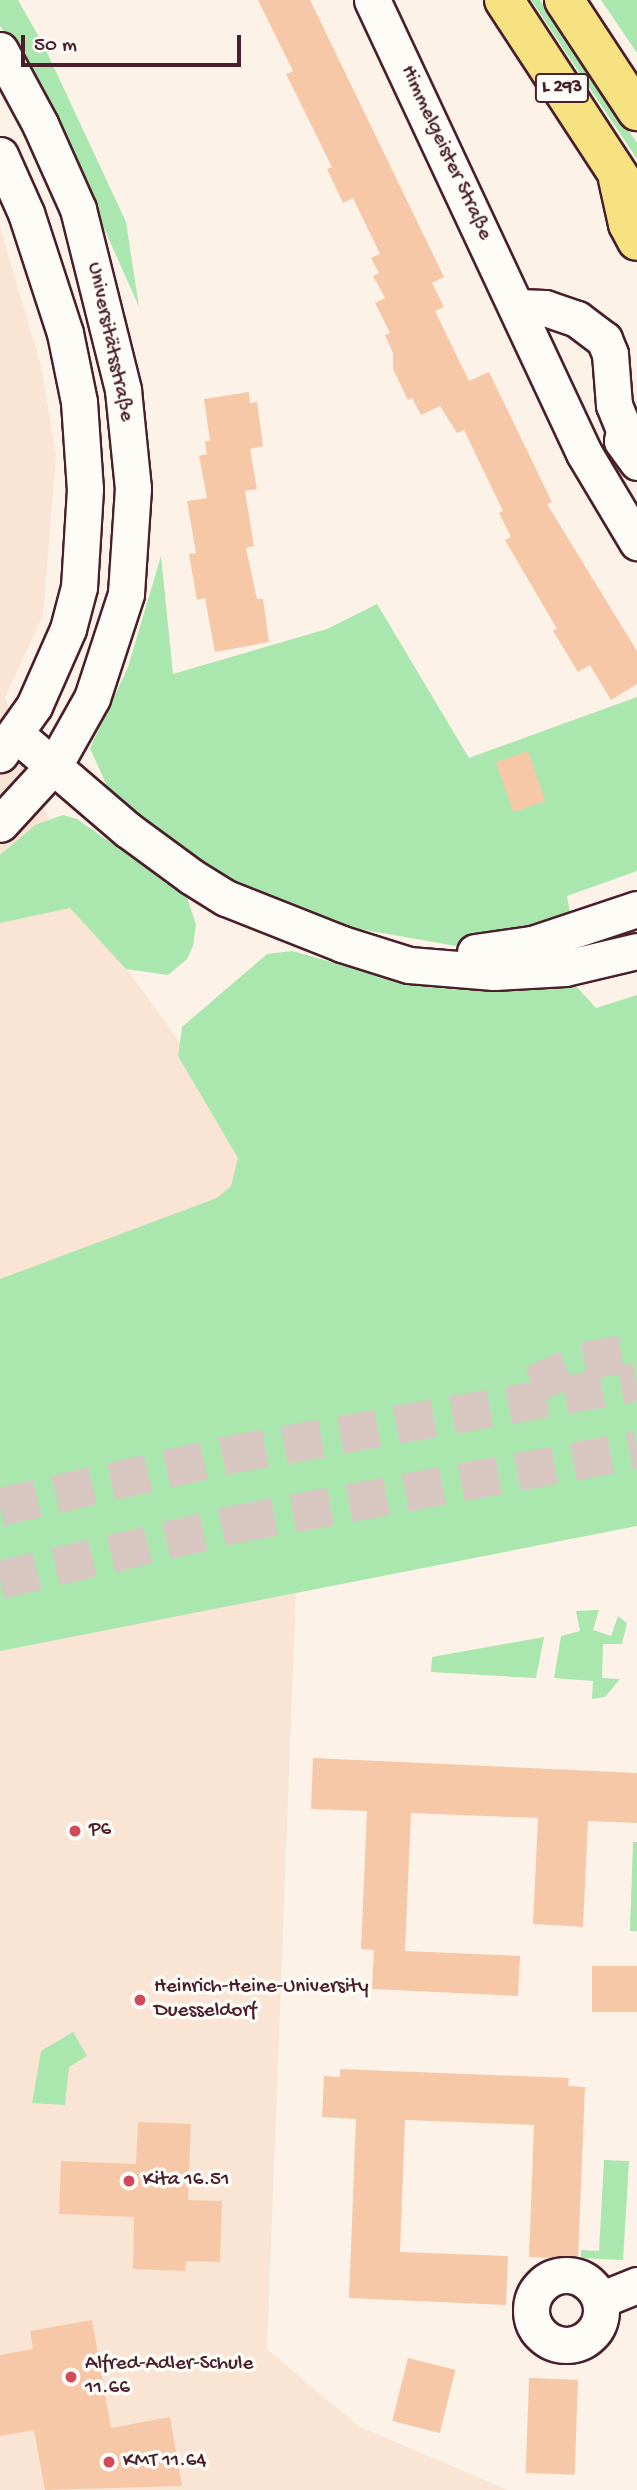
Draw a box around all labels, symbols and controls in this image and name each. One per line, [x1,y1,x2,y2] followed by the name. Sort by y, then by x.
[24,21,245,65] scale bar
[34,34,77,59] text: 50 m
[393,62,497,244] street label: Himmelgeister Straße
[534,72,590,104] road number: L 293
[80,260,138,424] street label: Universitätsstraße
[89,1818,111,1844] place label: P6
[67,1823,83,1839] marker: P6
[154,1975,369,2025] place label: Heinrich-Heine-University Duesseldorf
[132,1992,148,2008] marker: Heinrich-Heine-University Duesseldorf
[143,2168,230,2194] place label: Kita 16.51
[121,2173,137,2189] marker: Kita 16.51
[85,2352,253,2402] place label: Alfred-Adler-Schule 11.66
[63,2369,79,2385] marker: Alfred-Adler-Schule 11.66
[123,2449,206,2475] place label: KMT 11.64
[101,2454,117,2470] marker: KMT 11.64

